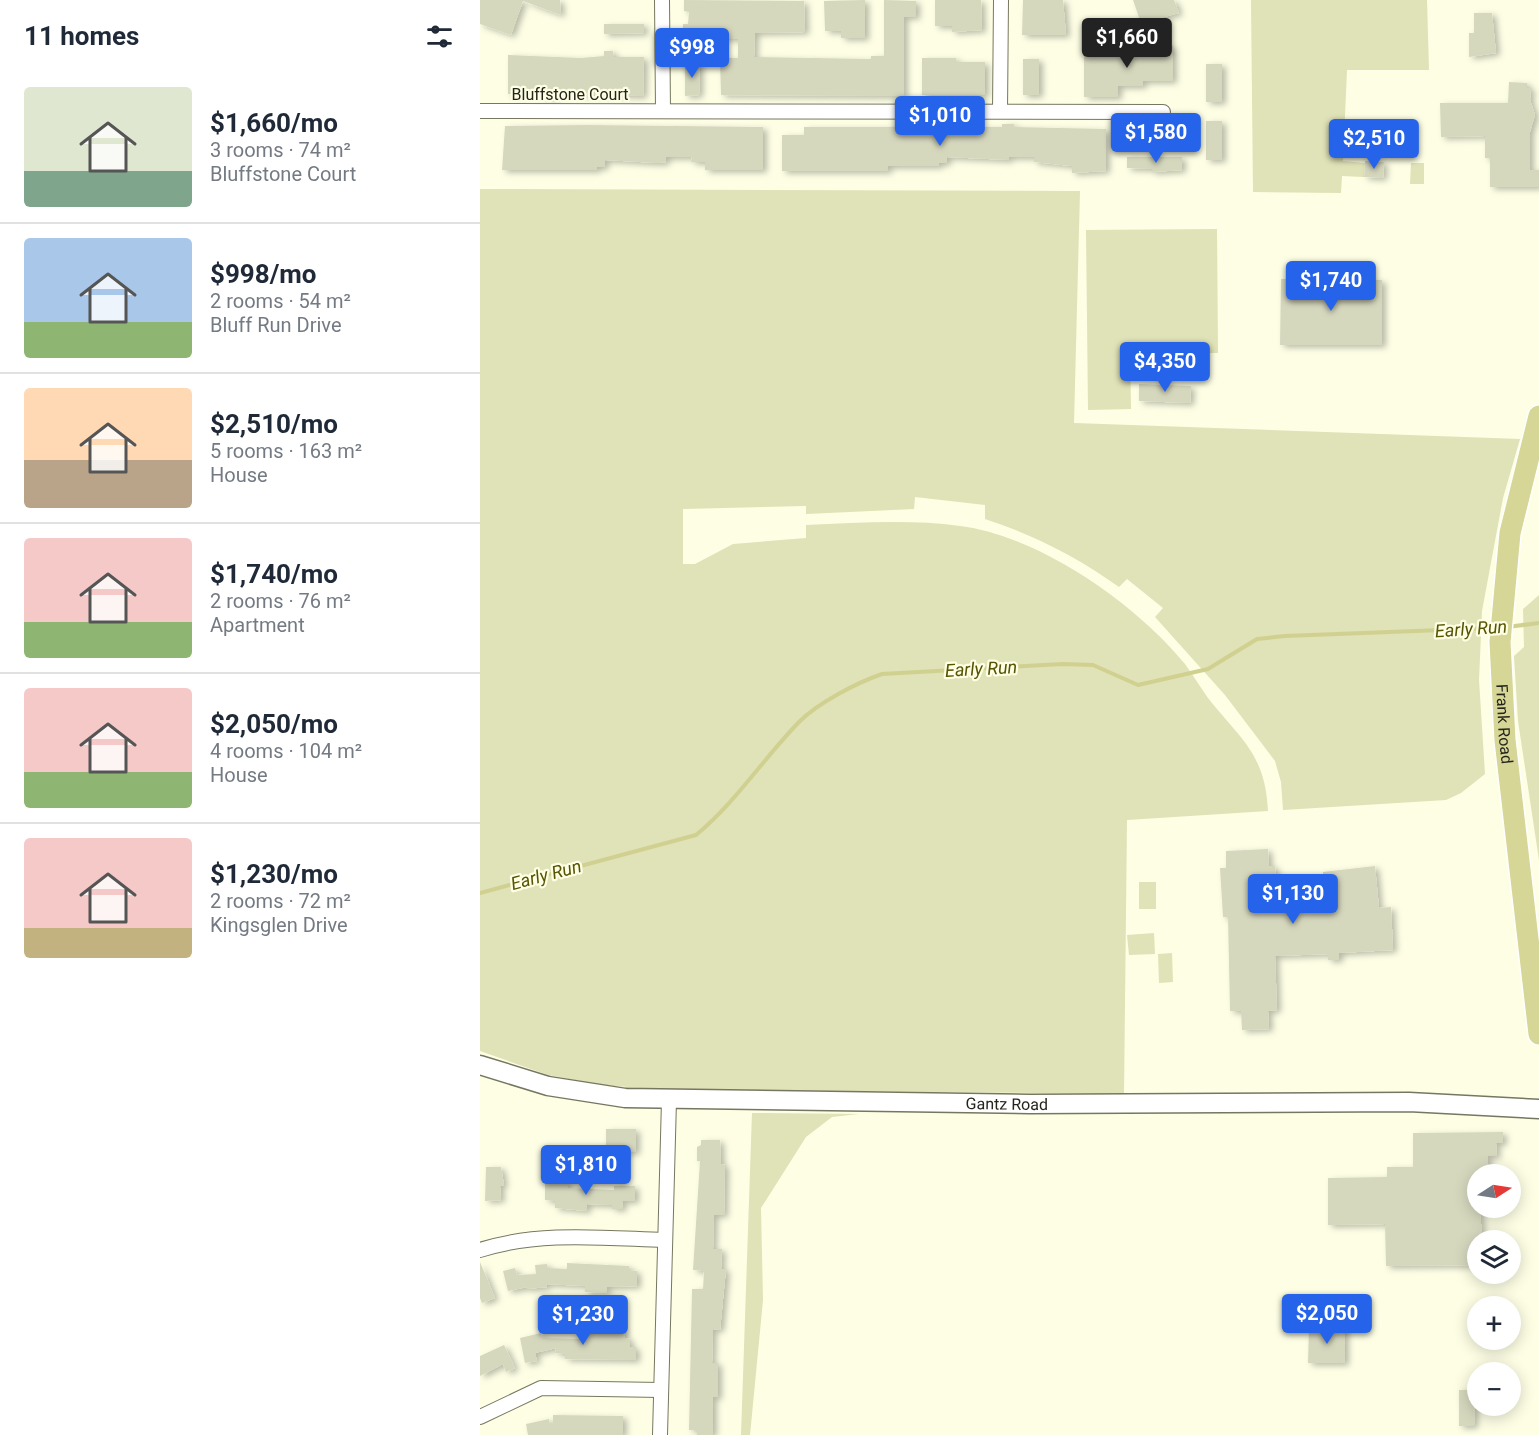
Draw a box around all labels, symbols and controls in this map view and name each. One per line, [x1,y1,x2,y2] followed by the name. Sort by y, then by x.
[1078,18,1176,69] pin: $1,660
[423,20,456,53] icon: filters
[24,21,139,51] text: 11 homes
[1096,25,1158,49] text: $1,660
[656,28,728,79] pin: $998
[669,35,715,59] text: $998
[512,85,628,104] street label: Bluffstone Court
[891,96,989,147] pin: $1,010
[909,103,971,127] text: $1,010
[210,108,338,138] text: $1,660/mo
[72,111,144,183] icon: home
[1107,113,1205,164] pin: $1,580
[1325,119,1423,170] pin: $2,510
[1125,120,1187,144] text: $1,580
[1343,126,1405,150] text: $2,510
[210,138,351,162] text: 3 rooms · 74 m²
[210,162,356,186] text: Bluffstone Court
[210,259,317,289] text: $998/mo
[1282,261,1380,312] pin: $1,740
[72,262,144,334] icon: home
[1300,268,1362,292] text: $1,740
[210,289,351,313] text: 2 rooms · 54 m²
[210,313,342,337] text: Bluff Run Drive
[1116,342,1214,393] pin: $4,350
[1134,349,1196,373] text: $4,350
[210,409,338,439] text: $2,510/mo
[72,412,144,484] icon: home
[210,439,362,463] text: 5 rooms · 163 m²
[210,463,268,487] text: House
[210,559,338,589] text: $1,740/mo
[72,562,144,634] icon: home
[210,589,351,613] text: 2 rooms · 76 m²
[210,613,305,637] text: Apartment
[1434,616,1508,641] water label: Early Run
[944,656,1018,681] water label: Early Run
[1492,683,1517,765] street label: Frank Road
[210,709,338,739] text: $2,050/mo
[72,712,144,784] icon: home
[210,739,362,763] text: 4 rooms · 104 m²
[210,763,268,787] text: House
[508,855,584,894] water label: Early Run
[210,859,338,889] text: $1,230/mo
[72,862,144,934] icon: home
[1244,874,1342,925] pin: $1,130
[1262,881,1324,905] text: $1,130
[210,889,351,913] text: 2 rooms · 72 m²
[210,913,348,937] text: Kingsglen Drive
[966,1094,1048,1114] street label: Gantz Road
[537,1145,635,1196] pin: $1,810
[555,1152,617,1176] text: $1,810
[1467,1164,1521,1218] north arrow
[1467,1164,1521,1416] map controls
[1467,1230,1521,1284] button: layers
[1278,1294,1376,1345] pin: $2,050
[534,1295,632,1346] pin: $1,230
[1467,1296,1521,1350] button: +
[1296,1301,1358,1325] text: $2,050
[552,1302,614,1326] text: $1,230
[1467,1362,1521,1416] button: −

